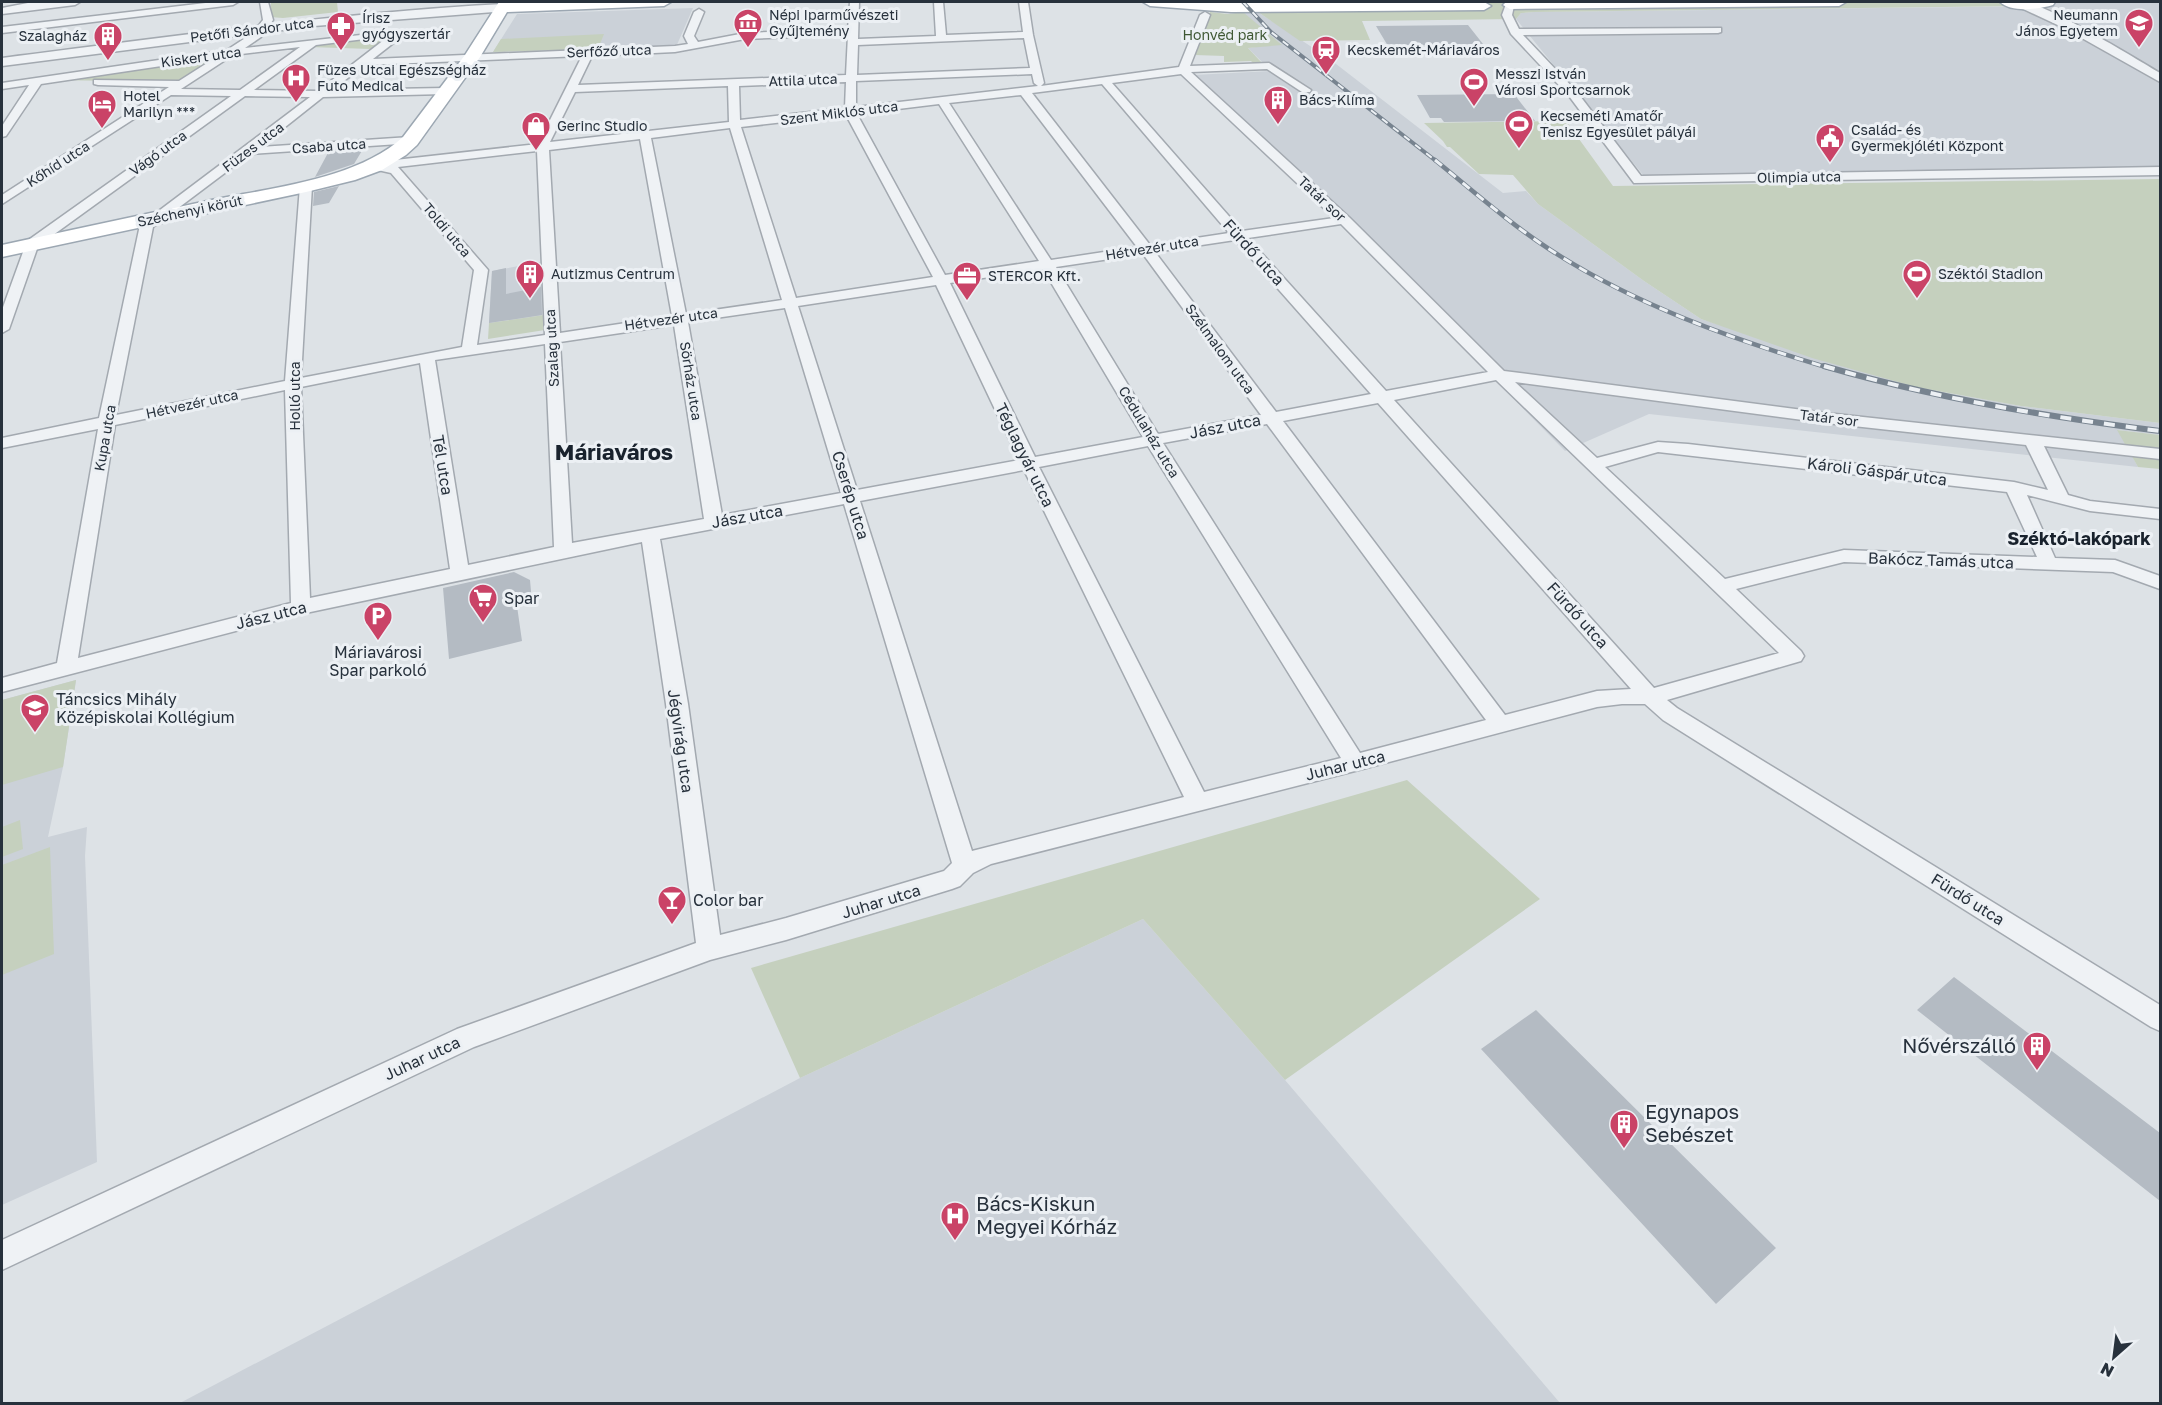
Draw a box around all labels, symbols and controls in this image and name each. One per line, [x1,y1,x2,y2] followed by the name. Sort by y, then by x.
[769,6,899,39] place label: Népi Iparművészeti Gyűjtemény
[2016,6,2118,39] place label: Neumann János Egyetem
[732,7,764,49] museum icon: Népi Iparművészeti Gyűjtemény
[2123,7,2155,49] school or university icon: Neumann János Egyetem
[362,9,451,42] place label: Írisz gyógyszertár
[325,10,357,52] pharmacy icon: Írisz gyógyszertár
[189,13,315,46] street label: Petőfi Sándor utca
[92,20,124,62] building icon: Szalagház
[1182,26,1268,43] park label: Honvéd park
[18,27,87,44] place label: Szalagház
[1310,34,1342,76] station icon: Kecskemét-Máriaváros
[566,41,652,60] street label: Serfőző utca
[1347,41,1500,58] place label: Kecskemét-Máriaváros
[160,42,242,71] street label: Kiskert utca
[317,61,486,94] place label: Füzes Utcai Egészségház Futo Medical
[280,62,312,104] hospital icon: Füzes Utcai Egészségház Futo Medical
[1495,65,1631,98] place label: Messzi István Városi Sportcsarnok
[1458,66,1490,108] sports icon: Messzi István Városi Sportcsarnok
[768,70,838,89] street label: Attila utca
[1262,84,1294,126] building icon: Bács-Klíma
[123,87,195,120] place label: Hotel Marilyn ***
[86,88,118,130] hotel icon: Hotel Marilyn ***
[1299,91,1375,108] place label: Bács-Klíma
[779,97,899,128] street label: Szent Miklós utca
[1540,107,1696,140] place label: Kecseméti Amatőr Tenisz Egyesület pályái
[1503,108,1535,150] sports icon: Kecseméti Amatőr Tenisz Egyesület pályái
[520,110,552,152] shop icon: Gerinc Studio
[557,117,647,134] place label: Gerinc Studio
[219,118,287,175] street label: Füzes utca
[1851,121,2004,154] place label: Család- és Gyermekjóléti Központ
[1814,122,1846,164] public building icon: Család- és Gyermekjóléti Központ
[126,126,190,179] street label: Vágó utca
[291,134,367,157] street label: Csaba utca
[23,137,92,190] street label: Kőhíd utca
[1757,167,1841,186] street label: Olimpia utca
[1295,172,1350,225] street label: Tatár sor
[136,191,244,230] street label: Széchenyi körút
[420,199,475,260] street label: Toldi utca
[1219,215,1289,289] street label: Fürdő utca
[1104,232,1200,263] street label: Hétvezér utca
[514,258,546,300] building icon: Autizmus Centrum
[1901,258,1933,300] sports icon: Széktói Stadion
[951,260,983,302] office icon: STERCOR Kft.
[551,265,675,282] place label: Autizmus Centrum
[1938,265,2043,282] place label: Széktói Stadion
[988,267,1081,284] place label: STERCOR Kft.
[1182,300,1259,397] street label: Szélmalom utca
[623,304,719,333] street label: Hétvezér utca
[541,309,562,387] street label: Szalag utca
[677,340,706,422] street label: Sörház utca
[286,361,303,431] street label: Holló utca
[1115,383,1183,481] street label: Cédulaház utca
[144,385,240,422] street label: Hétvezér utca
[991,400,1059,510] street label: Téglagyár utca
[90,403,119,473] street label: Kupa utca
[1799,405,1860,430] street label: Tatár sor
[1188,409,1262,443] street label: Jász utca
[428,433,458,497] street label: Tél utca
[555,438,673,465] district label: Máriaváros
[828,448,874,542] street label: Cserép utca
[1806,452,1948,490] street label: Károli Gáspár utca
[710,500,784,532] street label: Jász utca
[2007,527,2151,549] district label: Széktó-lakópark
[1868,547,2014,573] street label: Bakócz Tamás utca
[1543,578,1613,652] street label: Fürdő utca
[467,582,499,624] supermarket icon: Spar
[504,588,539,608] place label: Spar
[233,597,309,633] street label: Jász utca
[362,600,394,642] parking icon: Máriavárosi Spar parkoló
[329,642,427,680] place label: Máriavárosi Spar parkoló
[664,688,698,794] street label: Jégvirág utca
[56,689,235,727] place label: Táncsics Mihály Középiskolai Kollégium
[19,692,51,734] school or university icon: Táncsics Mihály Középiskolai Kollégium
[1303,745,1387,785] street label: Juhar utca
[1928,869,2008,929] street label: Fürdő utca
[839,880,923,922] street label: Juhar utca
[656,884,688,926] bar icon: Color bar
[693,890,763,910] place label: Color bar
[2021,1030,2053,1072] building icon: Nővérszálló
[381,1032,463,1084] street label: Juhar utca
[1902,1033,2016,1057] place label: Nővérszálló
[1645,1099,1739,1146] place label: Egynapos Sebészet
[1608,1108,1640,1150] building icon: Egynapos Sebészet
[976,1191,1117,1238] place label: Bács-Kiskun Megyei Kórház
[939,1200,971,1242] hospital icon: Bács-Kiskun Megyei Kórház
[2084,1327,2144,1387] north arrow
[2097,1359,2117,1382] text: N

